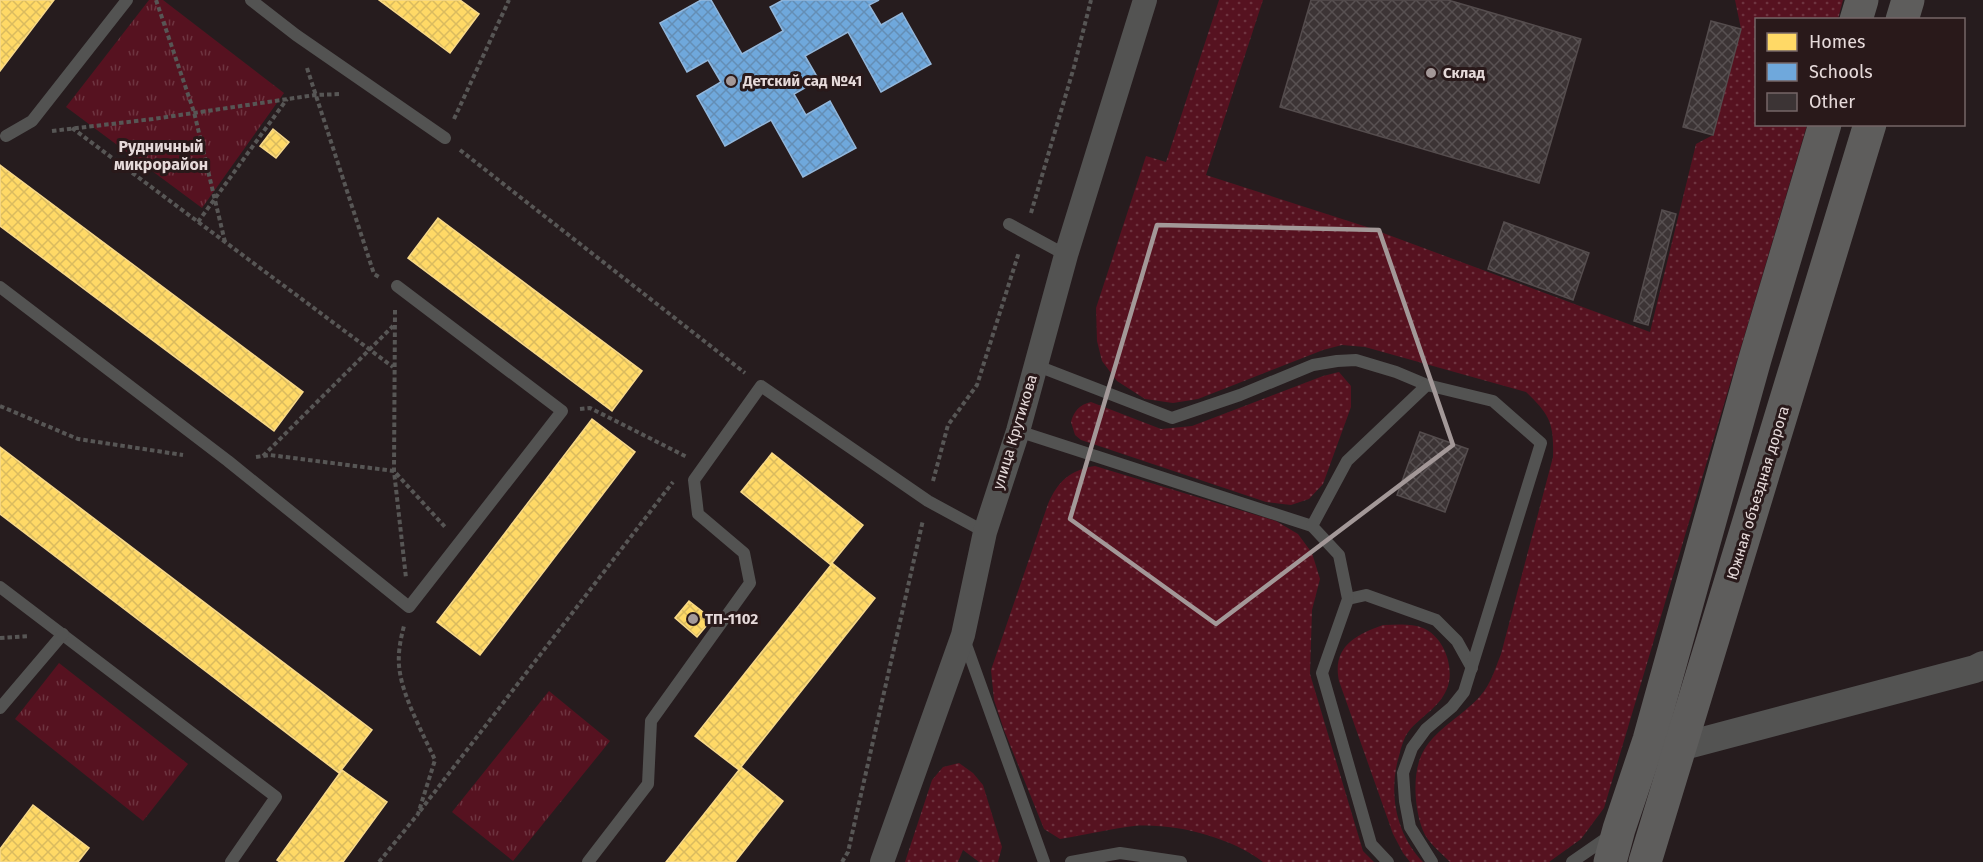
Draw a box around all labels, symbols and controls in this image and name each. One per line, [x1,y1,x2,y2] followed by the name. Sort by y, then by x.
[1755,18,1965,126] legend
[1809,31,1865,53] text: Homes
[1809,61,1873,83] text: Schools
[1443,64,1485,82] place label: Склад
[1424,66,1438,80] marker: Склад
[742,72,862,90] place label: Детский сад №41
[724,74,738,88] marker: Детский сад №41
[1809,91,1855,113] text: Other
[114,137,208,174] district label: Рудничный микрорайон
[989,372,1041,492] street label: улица Крутикова
[1723,404,1793,582] street label: Южная объездная дорога
[705,610,758,628] place label: ТП-1102
[686,612,700,626] marker: ТП-1102

